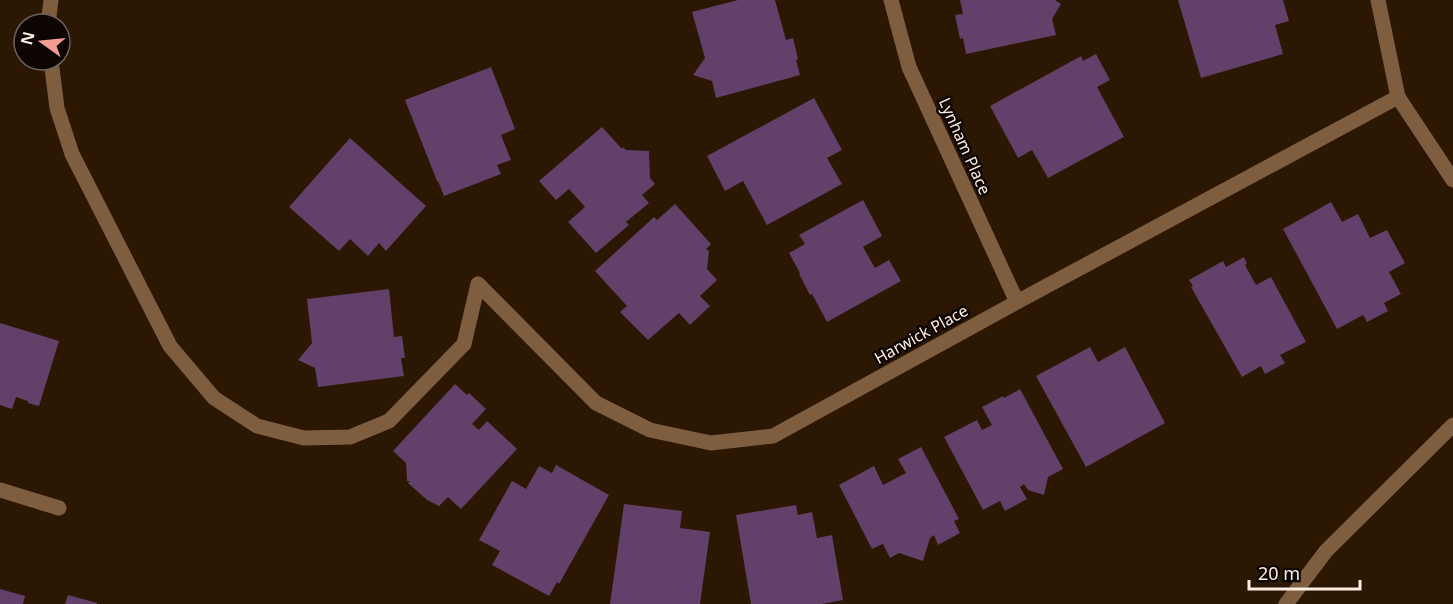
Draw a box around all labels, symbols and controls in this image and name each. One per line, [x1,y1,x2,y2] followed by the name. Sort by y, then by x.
[12,12,72,72] north arrow
[15,29,40,47] text: N
[934,94,996,198] street label: Lynham Place
[870,299,972,369] street label: Harwick Place
[1249,553,1360,591] scale bar
[1258,561,1300,585] text: 20 m

